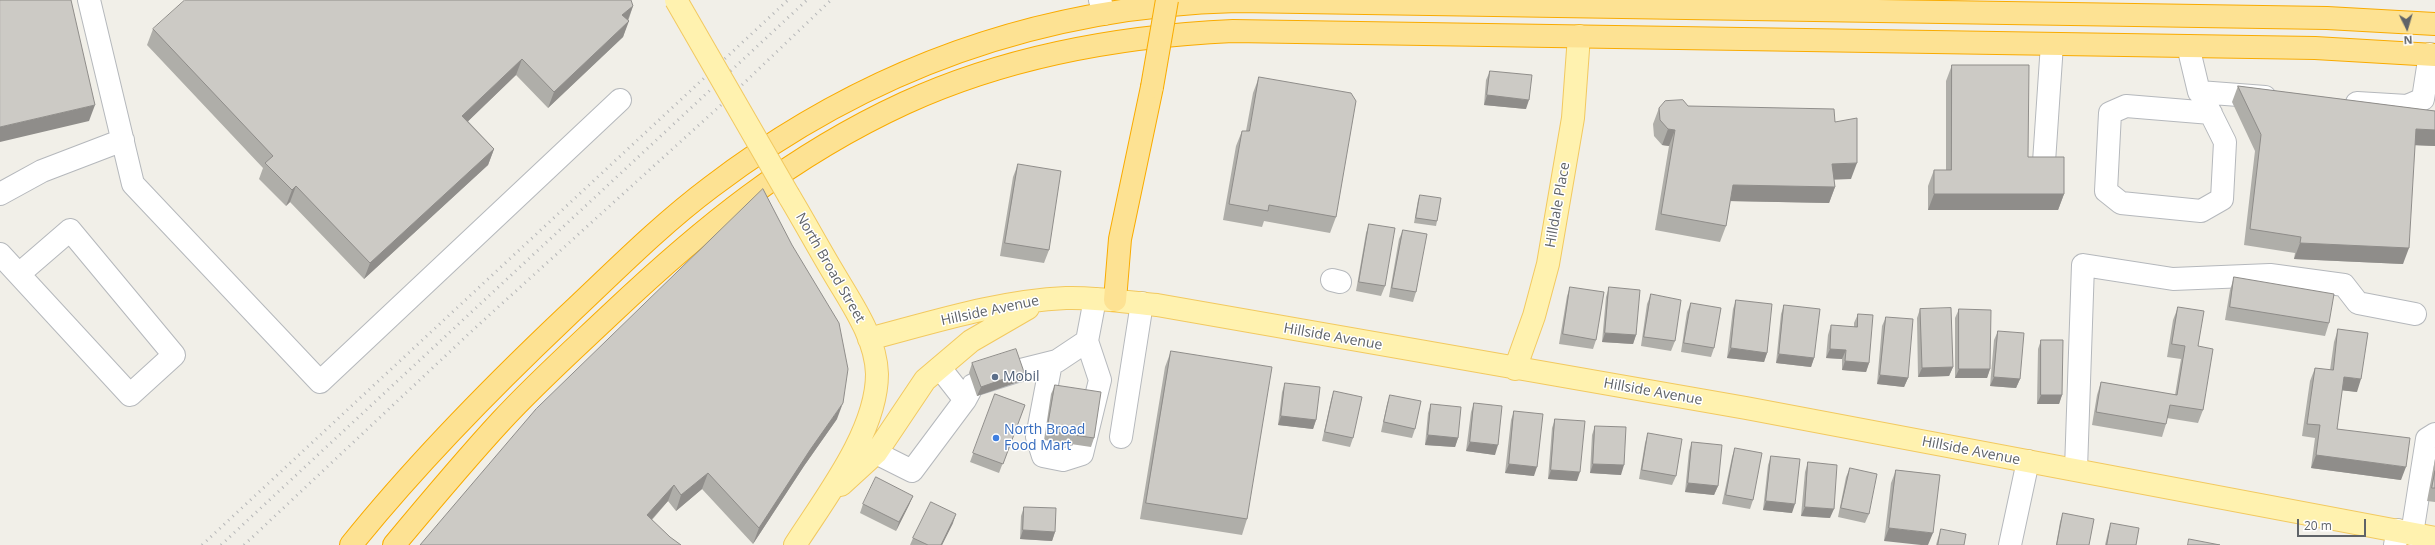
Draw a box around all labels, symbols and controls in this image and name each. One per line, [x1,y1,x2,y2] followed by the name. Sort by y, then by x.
[2387,8,2427,48] north arrow
[2403,33,2413,48] text: N
[1542,161,1574,249] street label: Hilldale Place
[792,210,868,326] street label: North Broad Street
[939,292,1041,330] street label: Hillside Avenue
[1282,320,1384,354] street label: Hillside Avenue
[1003,369,1040,385] place label: Mobil
[990,372,1000,382] marker: Mobil
[1602,375,1704,409] street label: Hillside Avenue
[1004,422,1085,454] place label: North Broad Food Mart
[991,433,1001,443] marker: North Broad Food Mart
[1920,433,2022,469] street label: Hillside Avenue
[2299,511,2368,537] scale bar
[2304,517,2332,534] text: 20 m

